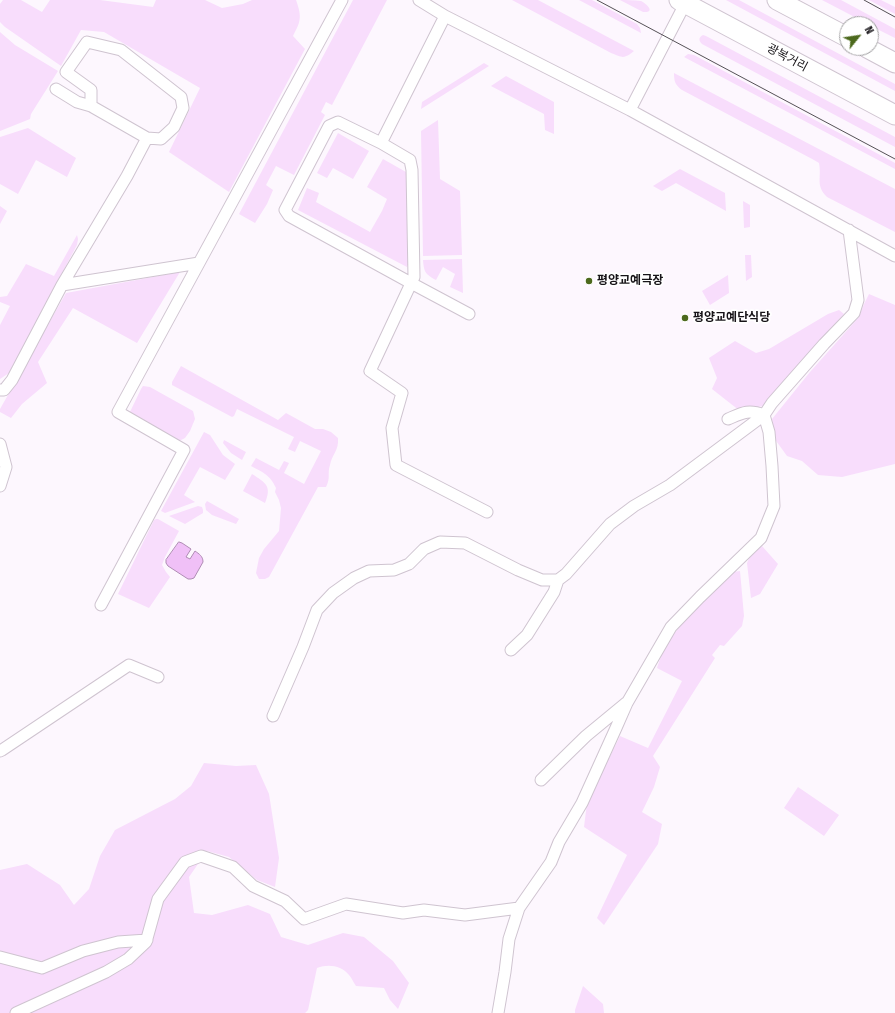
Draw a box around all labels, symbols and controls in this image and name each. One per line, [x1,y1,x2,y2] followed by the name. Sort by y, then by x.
[839,16,879,56] north arrow
[862,24,876,36] text: N
[764,41,810,75] street label: 광복거리
[597,274,663,288] place label: 평양교예극장
[584,276,594,286] marker: 평양교예극장
[693,311,770,325] place label: 평양교예단식당
[680,313,690,323] marker: 평양교예단식당

